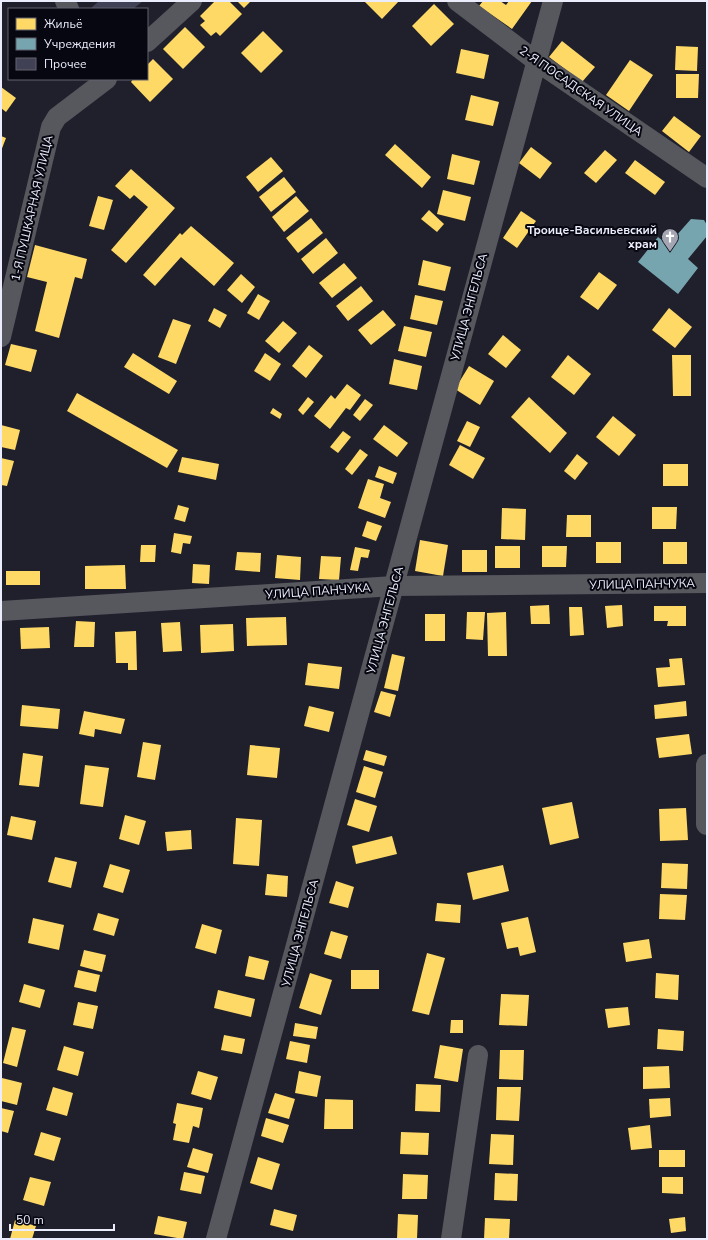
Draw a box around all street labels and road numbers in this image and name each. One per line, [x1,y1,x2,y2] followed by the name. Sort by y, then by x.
[516,42,646,140] street label: 2-Я ПОСАДСКАЯ УЛИЦА
[7,133,57,283] street label: 1-Я ПУШКАРНАЯ УЛИЦА
[447,251,491,364] street label: УЛИЦА ЭНГЕЛЬСА
[363,564,407,677] street label: УЛИЦА ЭНГЕЛЬСА
[588,575,695,593] street label: УЛИЦА ПАНЧУКА
[264,579,372,603] street label: УЛИЦА ПАНЧУКА
[278,877,322,990] street label: УЛИЦА ЭНГЕЛЬСА

